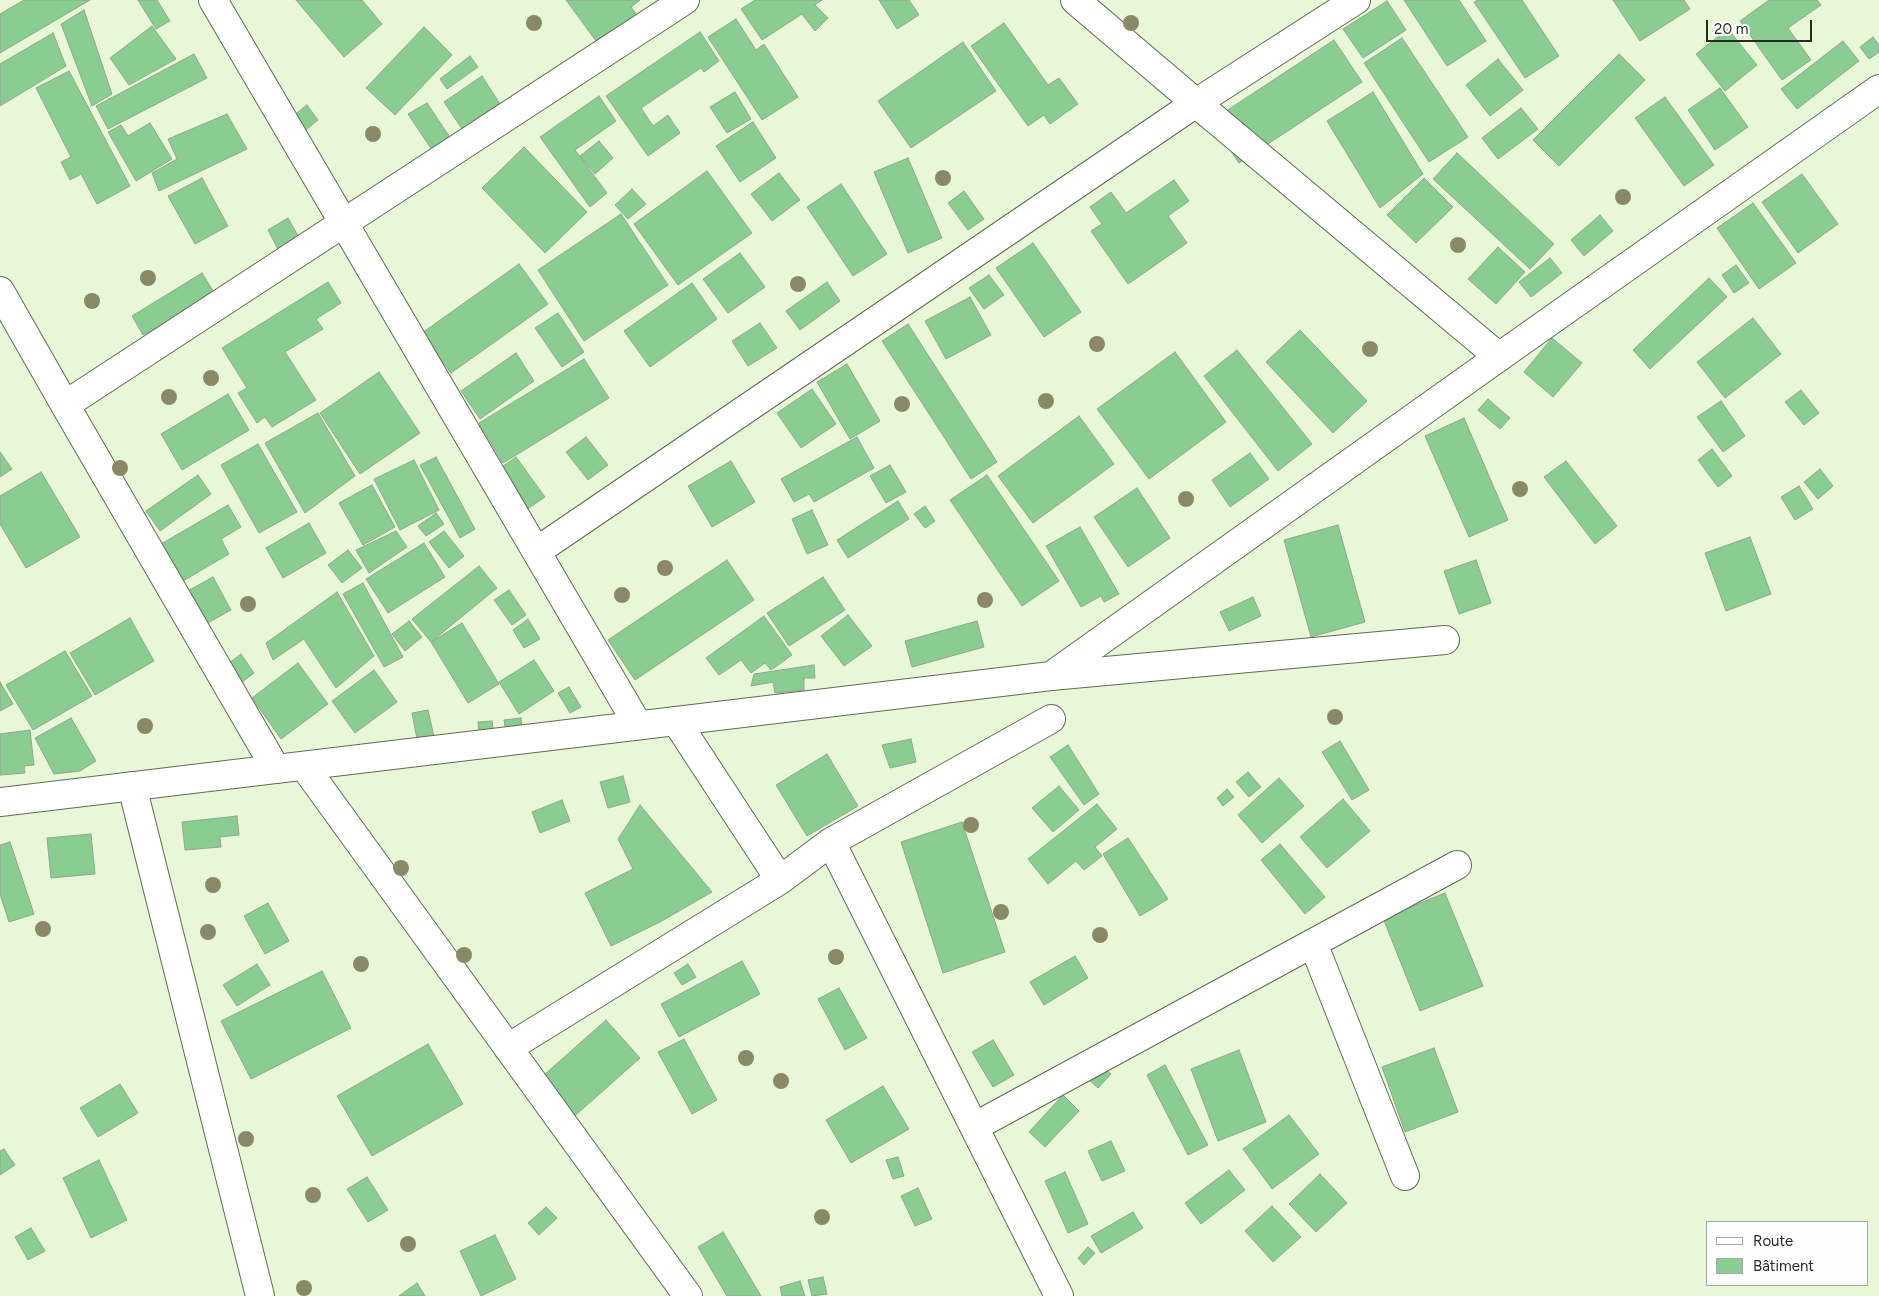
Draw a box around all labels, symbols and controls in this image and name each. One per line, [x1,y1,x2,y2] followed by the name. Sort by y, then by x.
[1709,10,1815,42] scale bar
[1714,20,1748,38] text: 20 m
[1706,1221,1869,1286] legend
[1753,1232,1793,1250] text: Route
[1753,1257,1814,1275] text: Bâtiment

